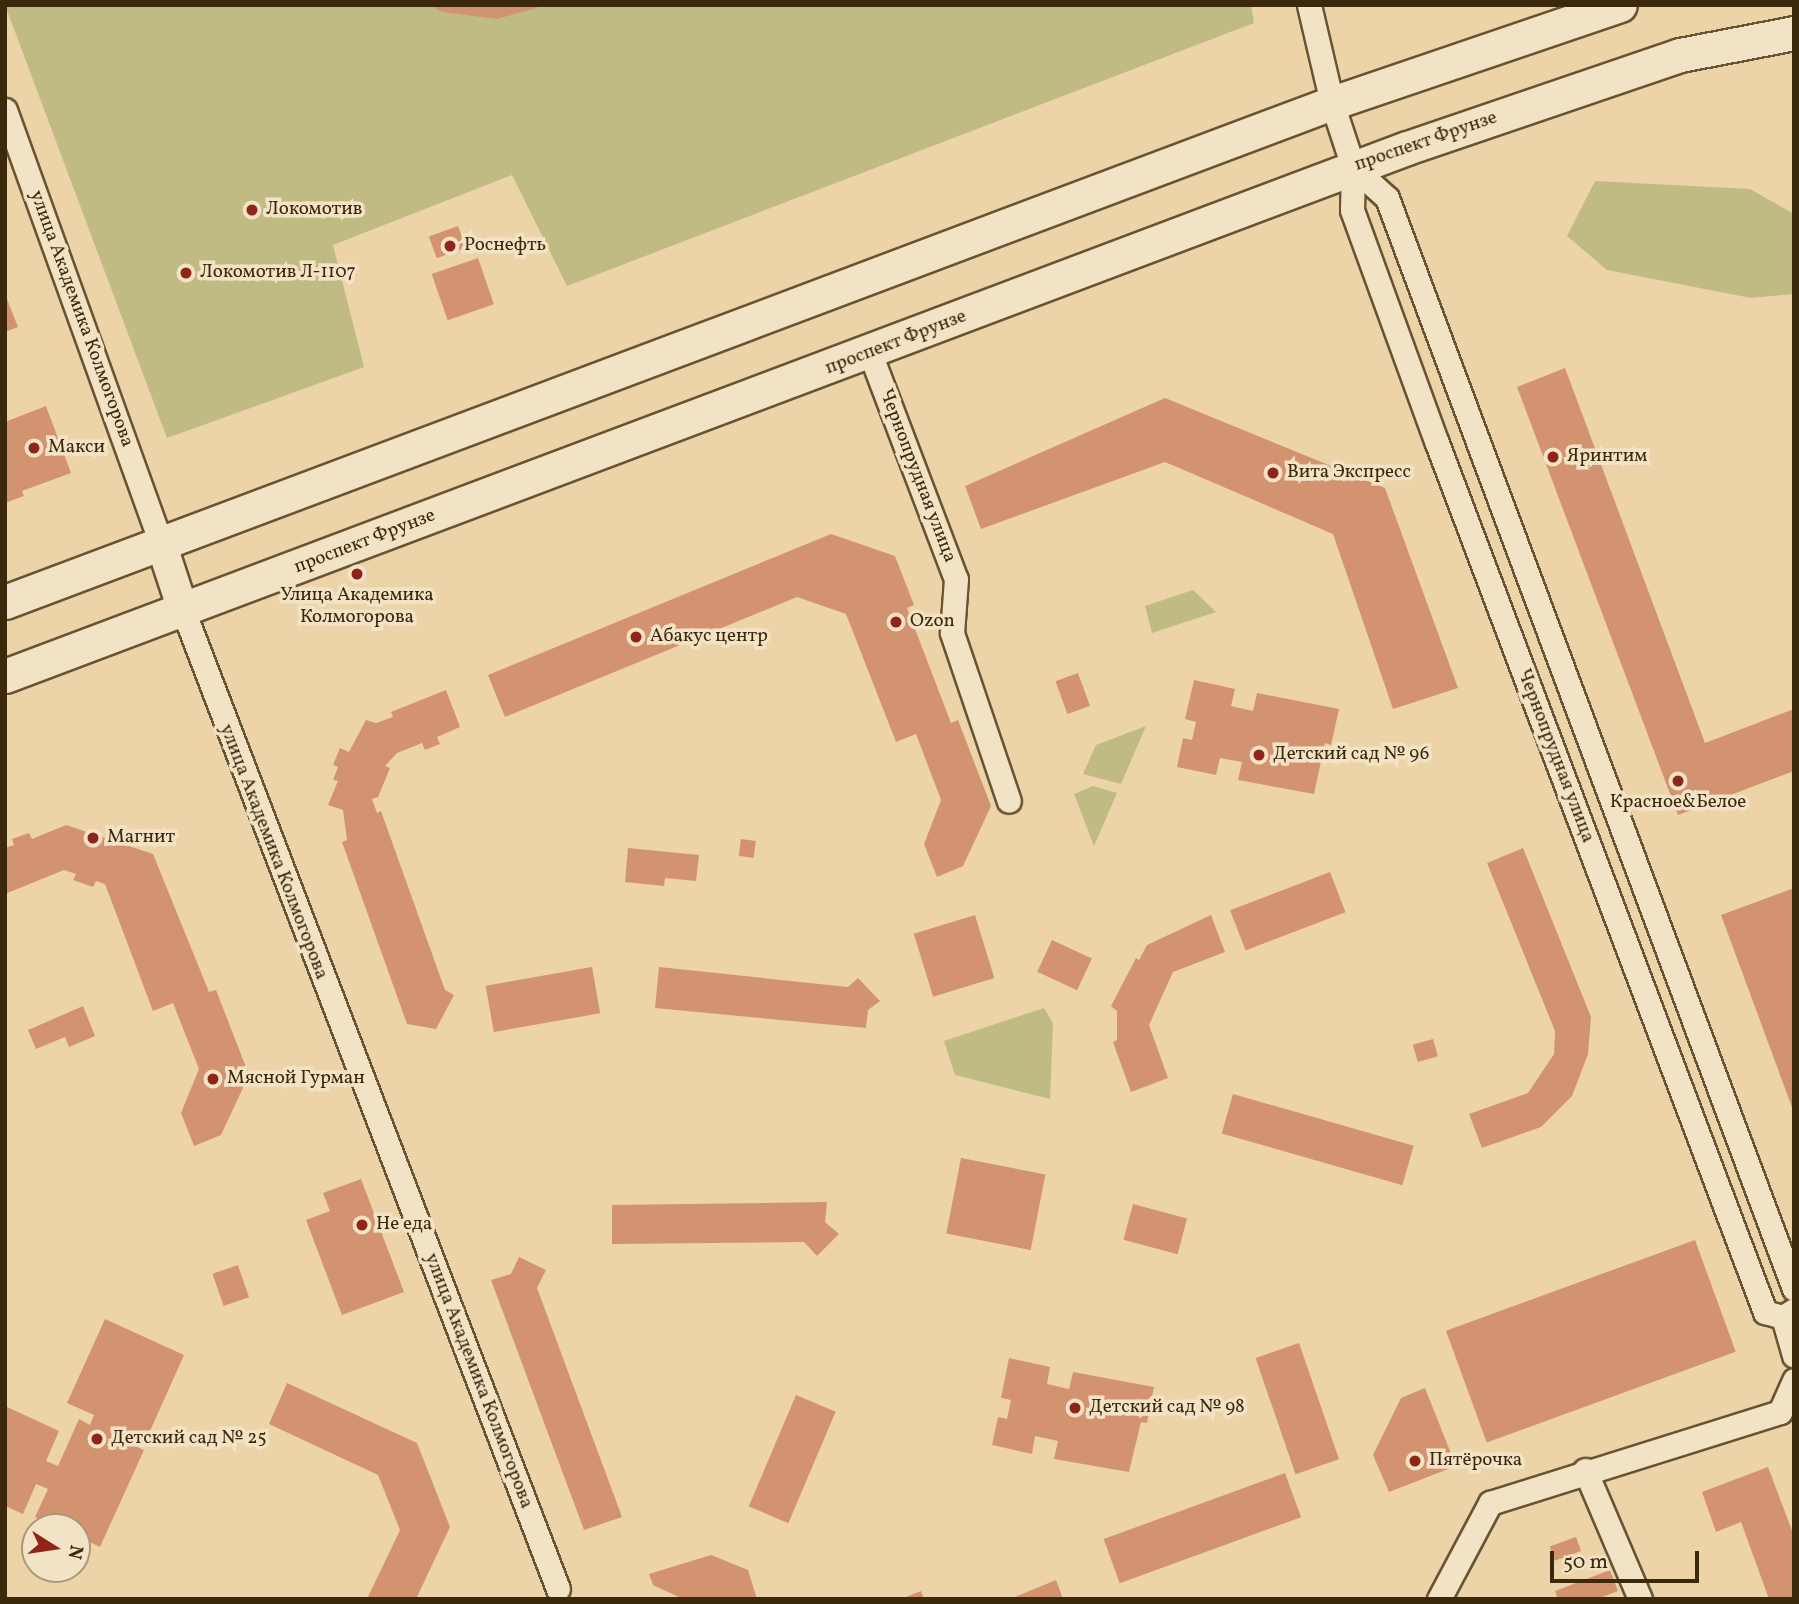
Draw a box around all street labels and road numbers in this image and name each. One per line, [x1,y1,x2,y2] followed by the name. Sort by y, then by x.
[1352,107,1500,177] street label: проспект Фрунзе
[24,188,138,450] street label: улица Академика Колмогорова
[822,306,970,380] street label: проспект Фрунзе
[873,386,961,566] street label: Чернопрудная улица
[291,505,439,579] street label: проспект Фрунзе
[1511,666,1599,846] street label: Чернопрудная улица
[214,721,332,983] street label: улица Академика Колмогорова
[419,1250,537,1512] street label: улица Академика Колмогорова

